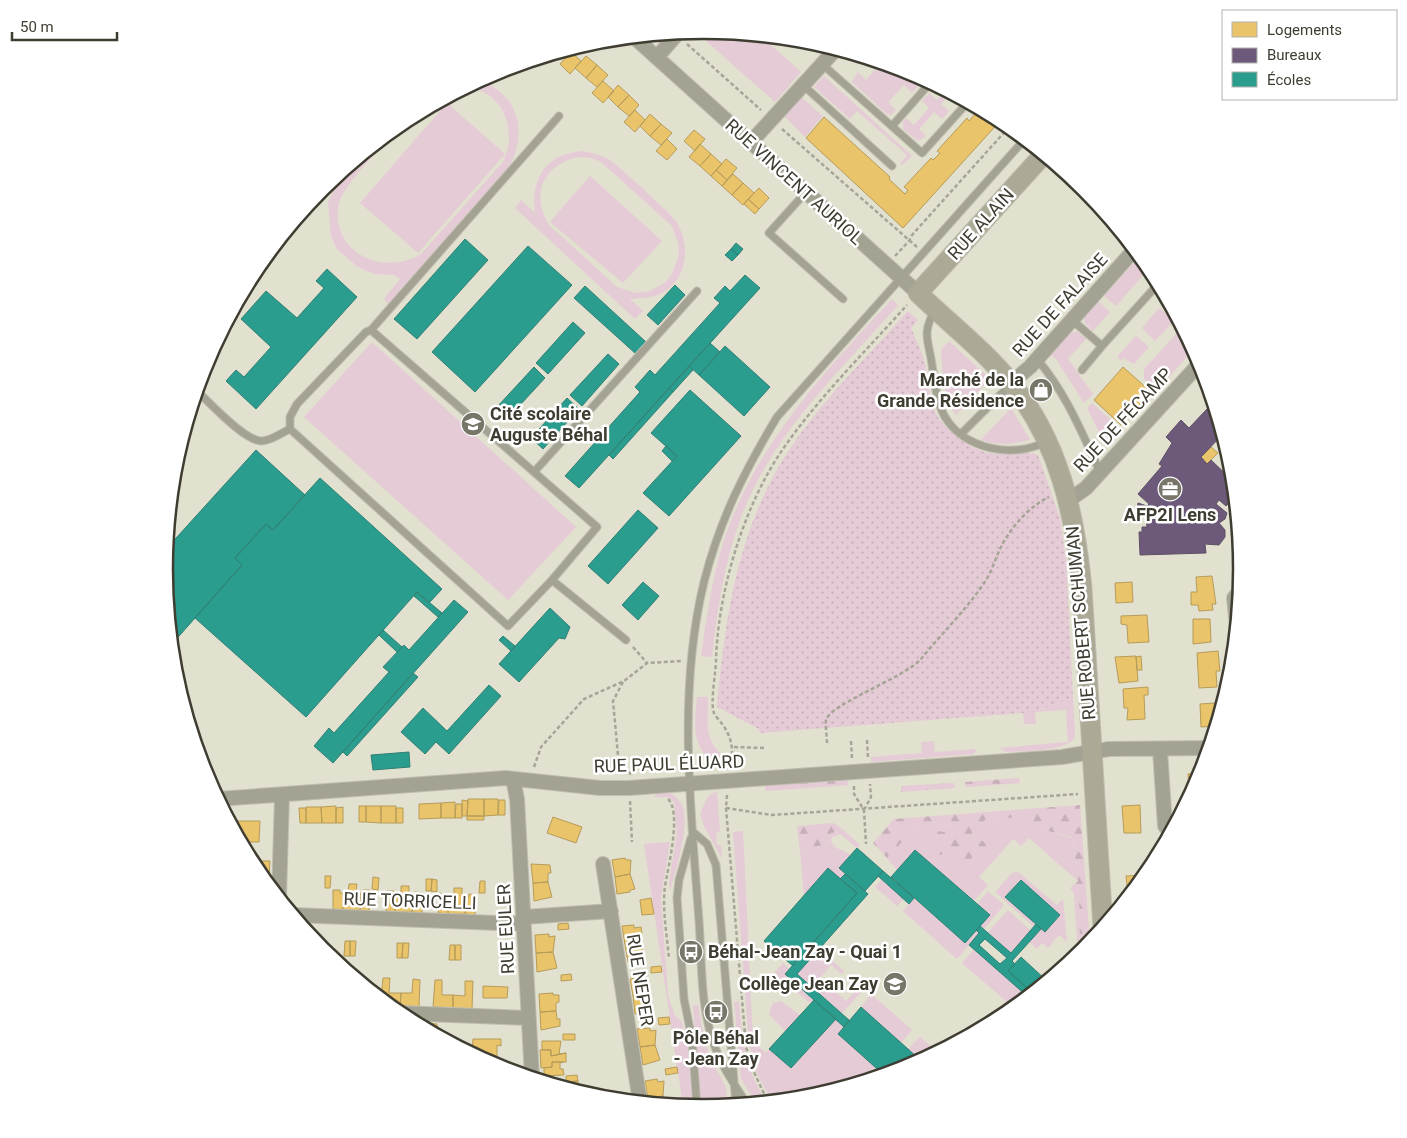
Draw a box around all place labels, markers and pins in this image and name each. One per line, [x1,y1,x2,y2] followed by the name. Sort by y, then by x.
[877,369,1024,411] place label: Marché de la Grande Résidence
[1028,377,1054,403] shop icon: Marché de la Grande Résidence
[490,403,608,445] place label: Cité scolaire Auguste Béhal
[460,411,486,437] school or university icon: Cité scolaire Auguste Béhal
[1157,476,1183,502] office icon: AFP2I Lens
[1124,504,1216,525] place label: AFP2I Lens
[678,939,704,965] bus stop icon: Béhal-Jean Zay - Quai 1
[708,941,902,962] place label: Béhal-Jean Zay - Quai 1
[882,971,908,997] school or university icon: Collège Jean Zay
[739,973,879,994] place label: Collège Jean Zay
[703,999,729,1025] bus stop icon: Pôle Béhal - Jean Zay
[673,1027,759,1069] place label: Pôle Béhal - Jean Zay

